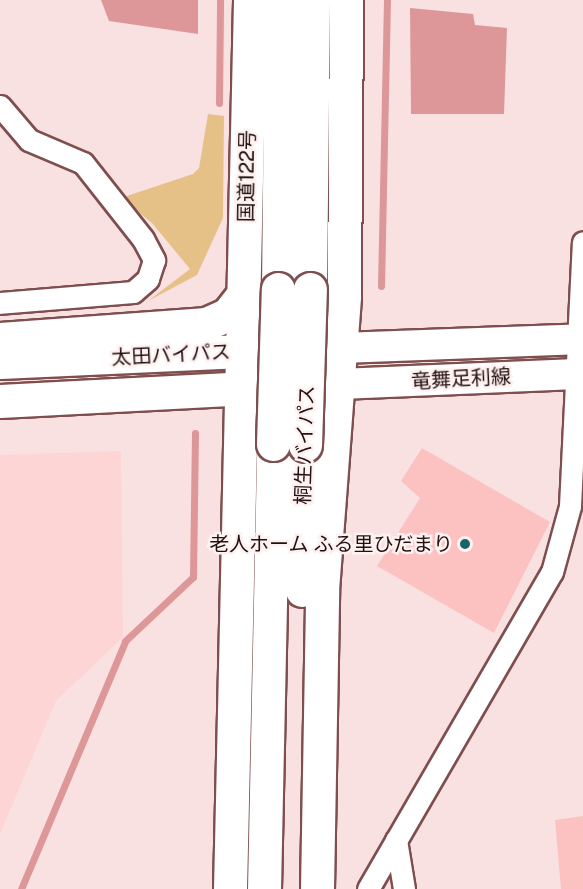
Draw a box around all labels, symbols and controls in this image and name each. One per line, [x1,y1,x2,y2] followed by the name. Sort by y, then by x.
[234,130,260,222] street label: 国道122号
[110,340,232,370] street label: 太田バイパス
[410,364,512,394] street label: 竜舞足利線
[291,385,319,505] street label: 桐生バイパス
[208,532,453,556] place label: 老人ホーム ふる里ひだまり
[458,537,472,551] marker: 老人ホーム ふる里ひだまり

